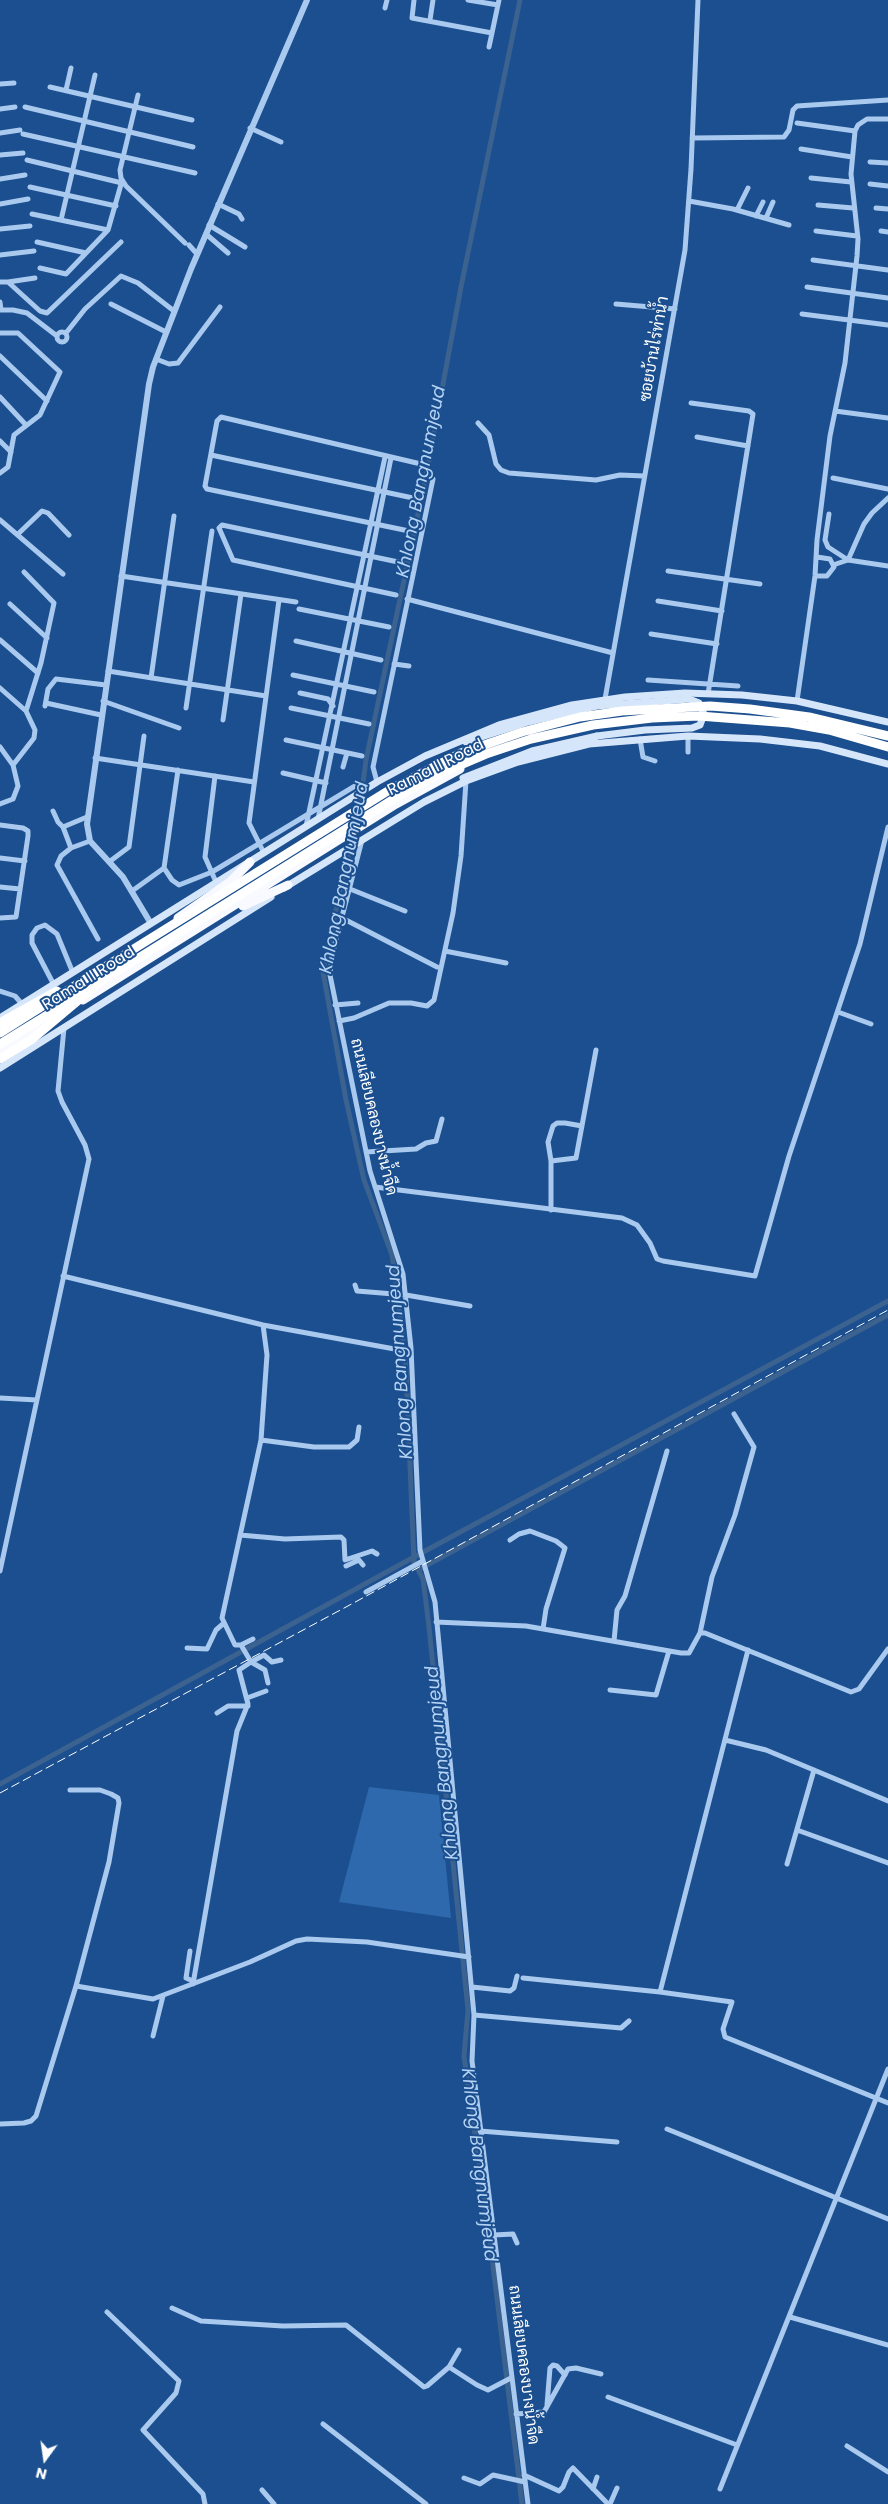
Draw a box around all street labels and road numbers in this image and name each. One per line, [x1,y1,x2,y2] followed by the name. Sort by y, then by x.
[636,295,674,403] street label: ซอยบ้านไร่ท่าน้ำ
[384,735,488,801] street label: Rama II Road
[39,943,139,1015] street label: Rama II Road
[346,1037,400,1197] street label: ถนนเลียบคลองบางน้ำจืด
[504,2284,542,2446] street label: ถนนเลียบคลองบางน้ำจืด

